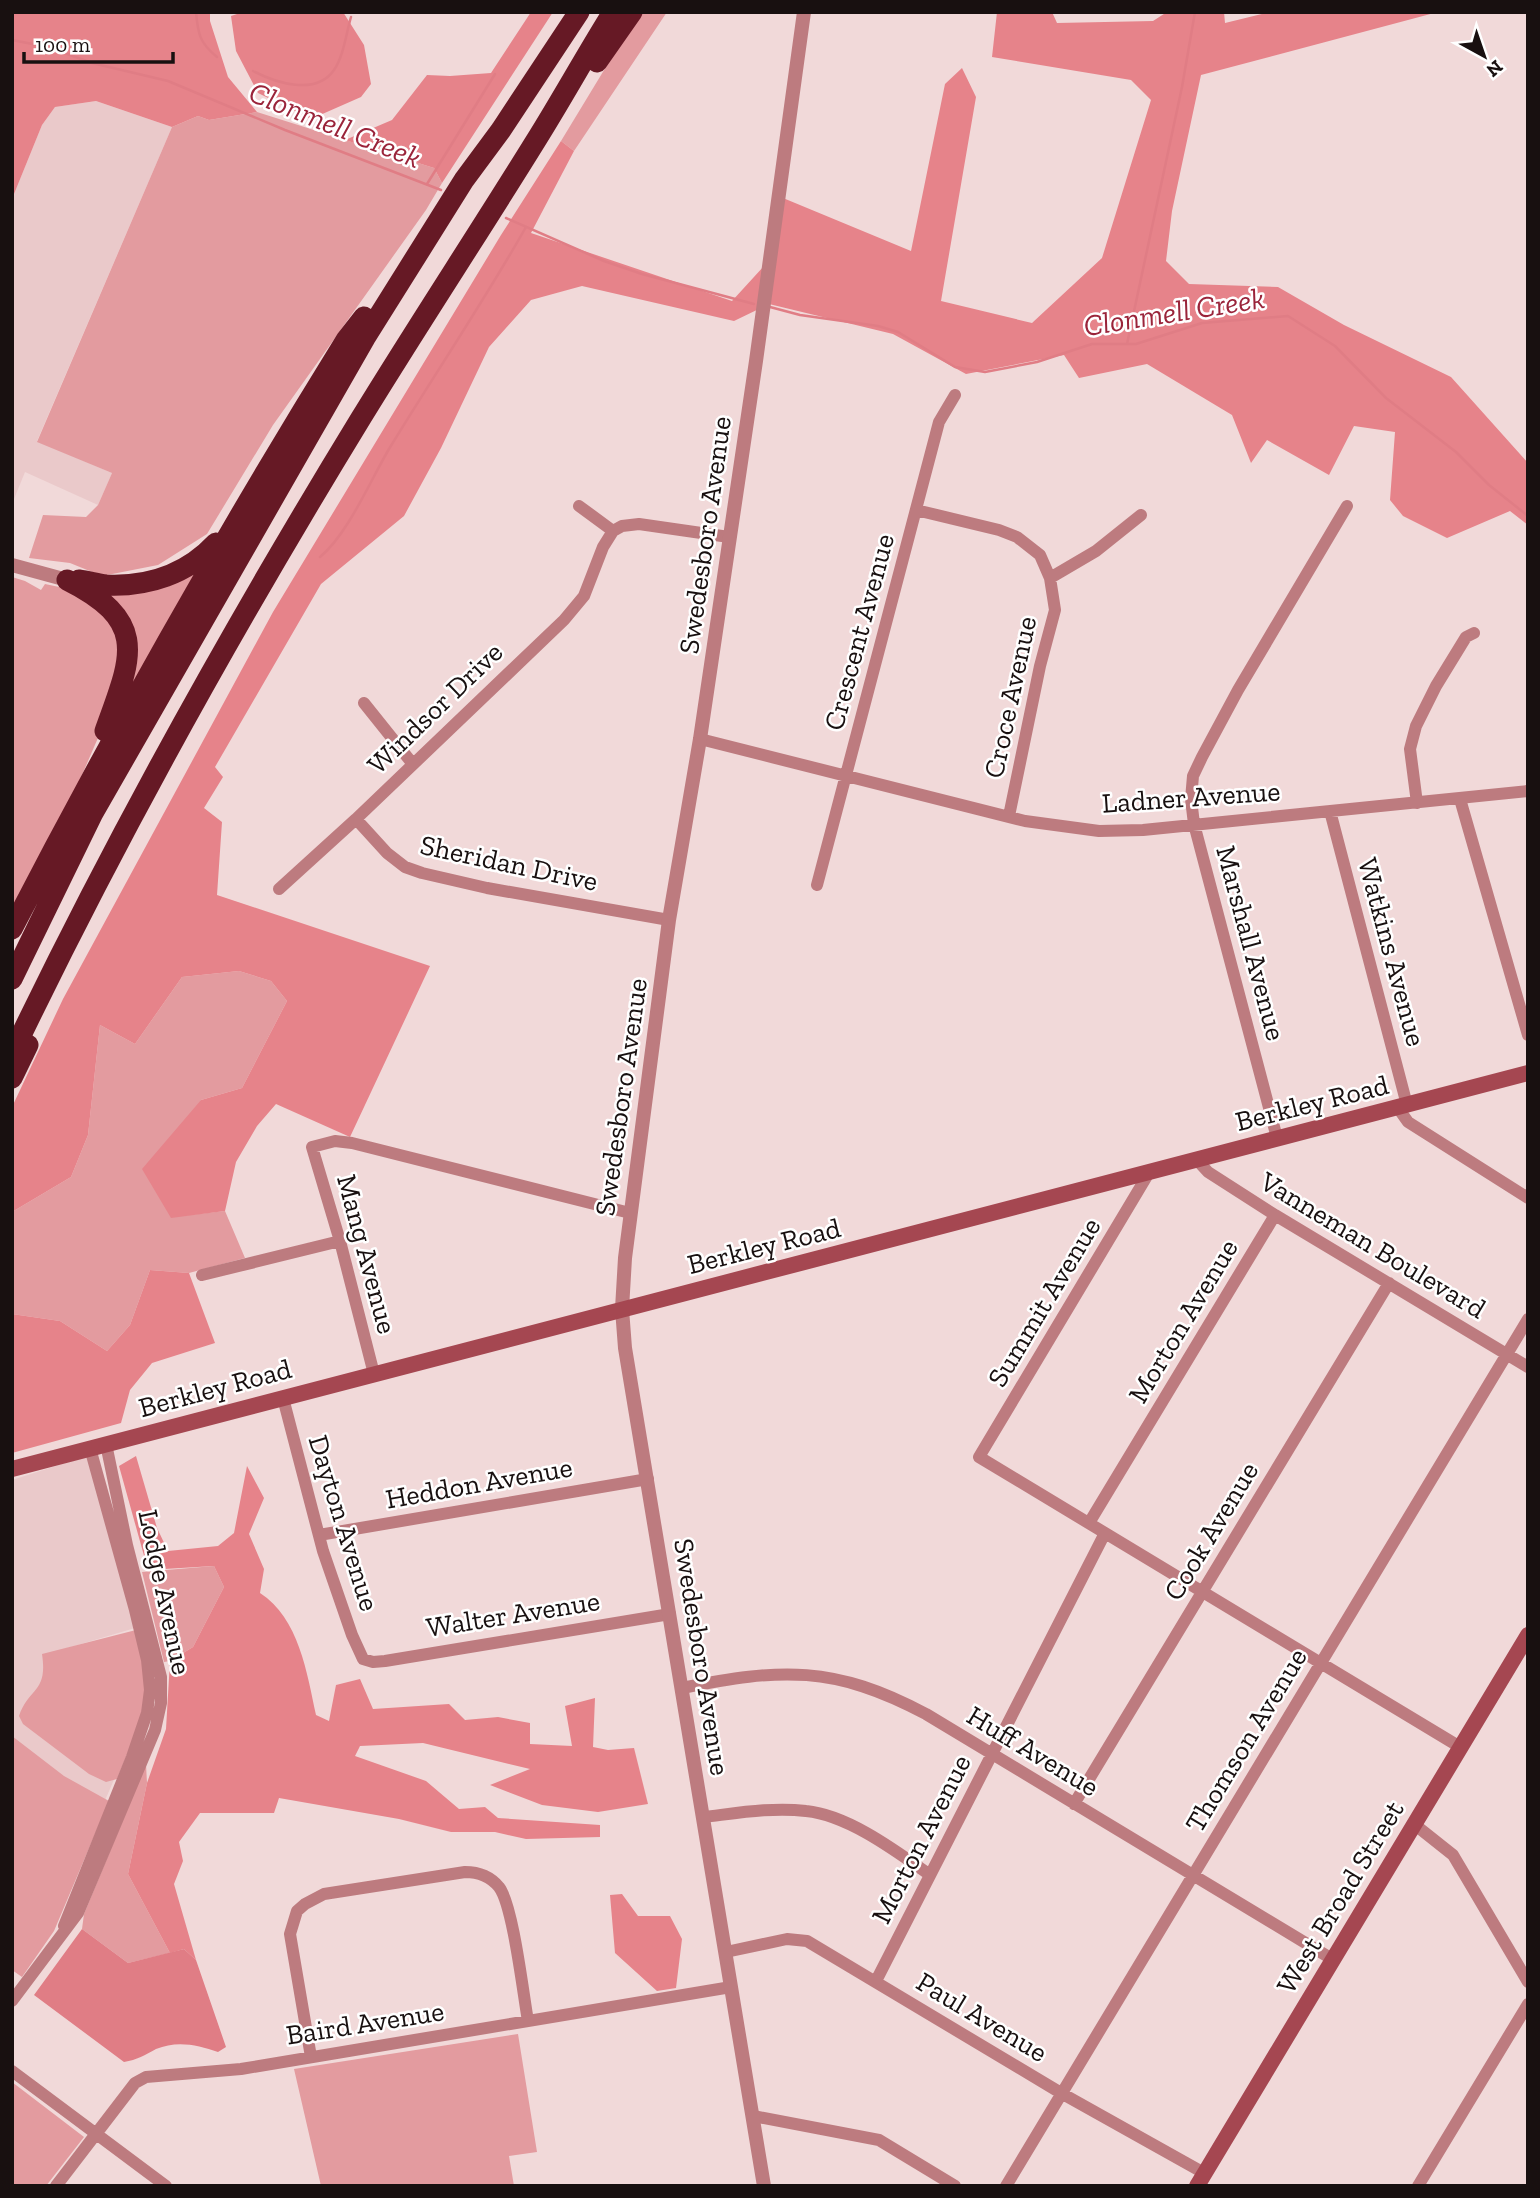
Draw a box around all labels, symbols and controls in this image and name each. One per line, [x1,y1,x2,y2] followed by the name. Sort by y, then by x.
[24,21,173,65] scale bar
[1449,21,1519,91] north arrow
[35,32,90,57] text: 100 m
[1482,55,1508,82] text: N
[244,74,426,176] water label: Clonmell Creek
[1081,280,1267,344] water label: Clonmell Creek
[672,414,738,656] street label: Swedesboro Avenue
[817,530,901,734] street label: Crescent Avenue
[977,613,1043,781] street label: Croce Avenue
[361,635,509,781] street label: Windsor Drive
[1101,774,1281,820] street label: Ladner Avenue
[417,828,601,898] street label: Sheridan Drive
[1209,842,1293,1044] street label: Marshall Avenue
[1351,854,1433,1050] street label: Watkins Avenue
[588,976,654,1218] street label: Swedesboro Avenue
[1232,1068,1392,1138] street label: Berkley Road
[1253,1164,1492,1325] street label: Vanneman Boulevard
[330,1171,404,1337] street label: Mang Avenue
[684,1211,844,1281] street label: Berkley Road
[981,1211,1107,1393] street label: Summit Avenue
[1121,1233,1245,1409] street label: Morton Avenue
[135,1352,295,1424] street label: Berkley Road
[302,1431,386,1615] street label: Dayton Avenue
[383,1450,575,1516] street label: Heddon Avenue
[1157,1456,1265,1606] street label: Cook Avenue
[131,1507,199,1677] street label: Lodge Avenue
[667,1536,737,1778] street label: Swedesboro Avenue
[424,1584,602,1644] street label: Walter Avenue
[1178,1642,1314,1838] street label: Thomson Avenue
[961,1699,1105,1803] street label: Huff Avenue
[864,1749,978,1929] street label: Morton Avenue
[1269,1794,1411,1999] street label: West Broad Street
[911,1965,1053,2069] street label: Paul Avenue
[284,1994,446,2052] street label: Baird Avenue

